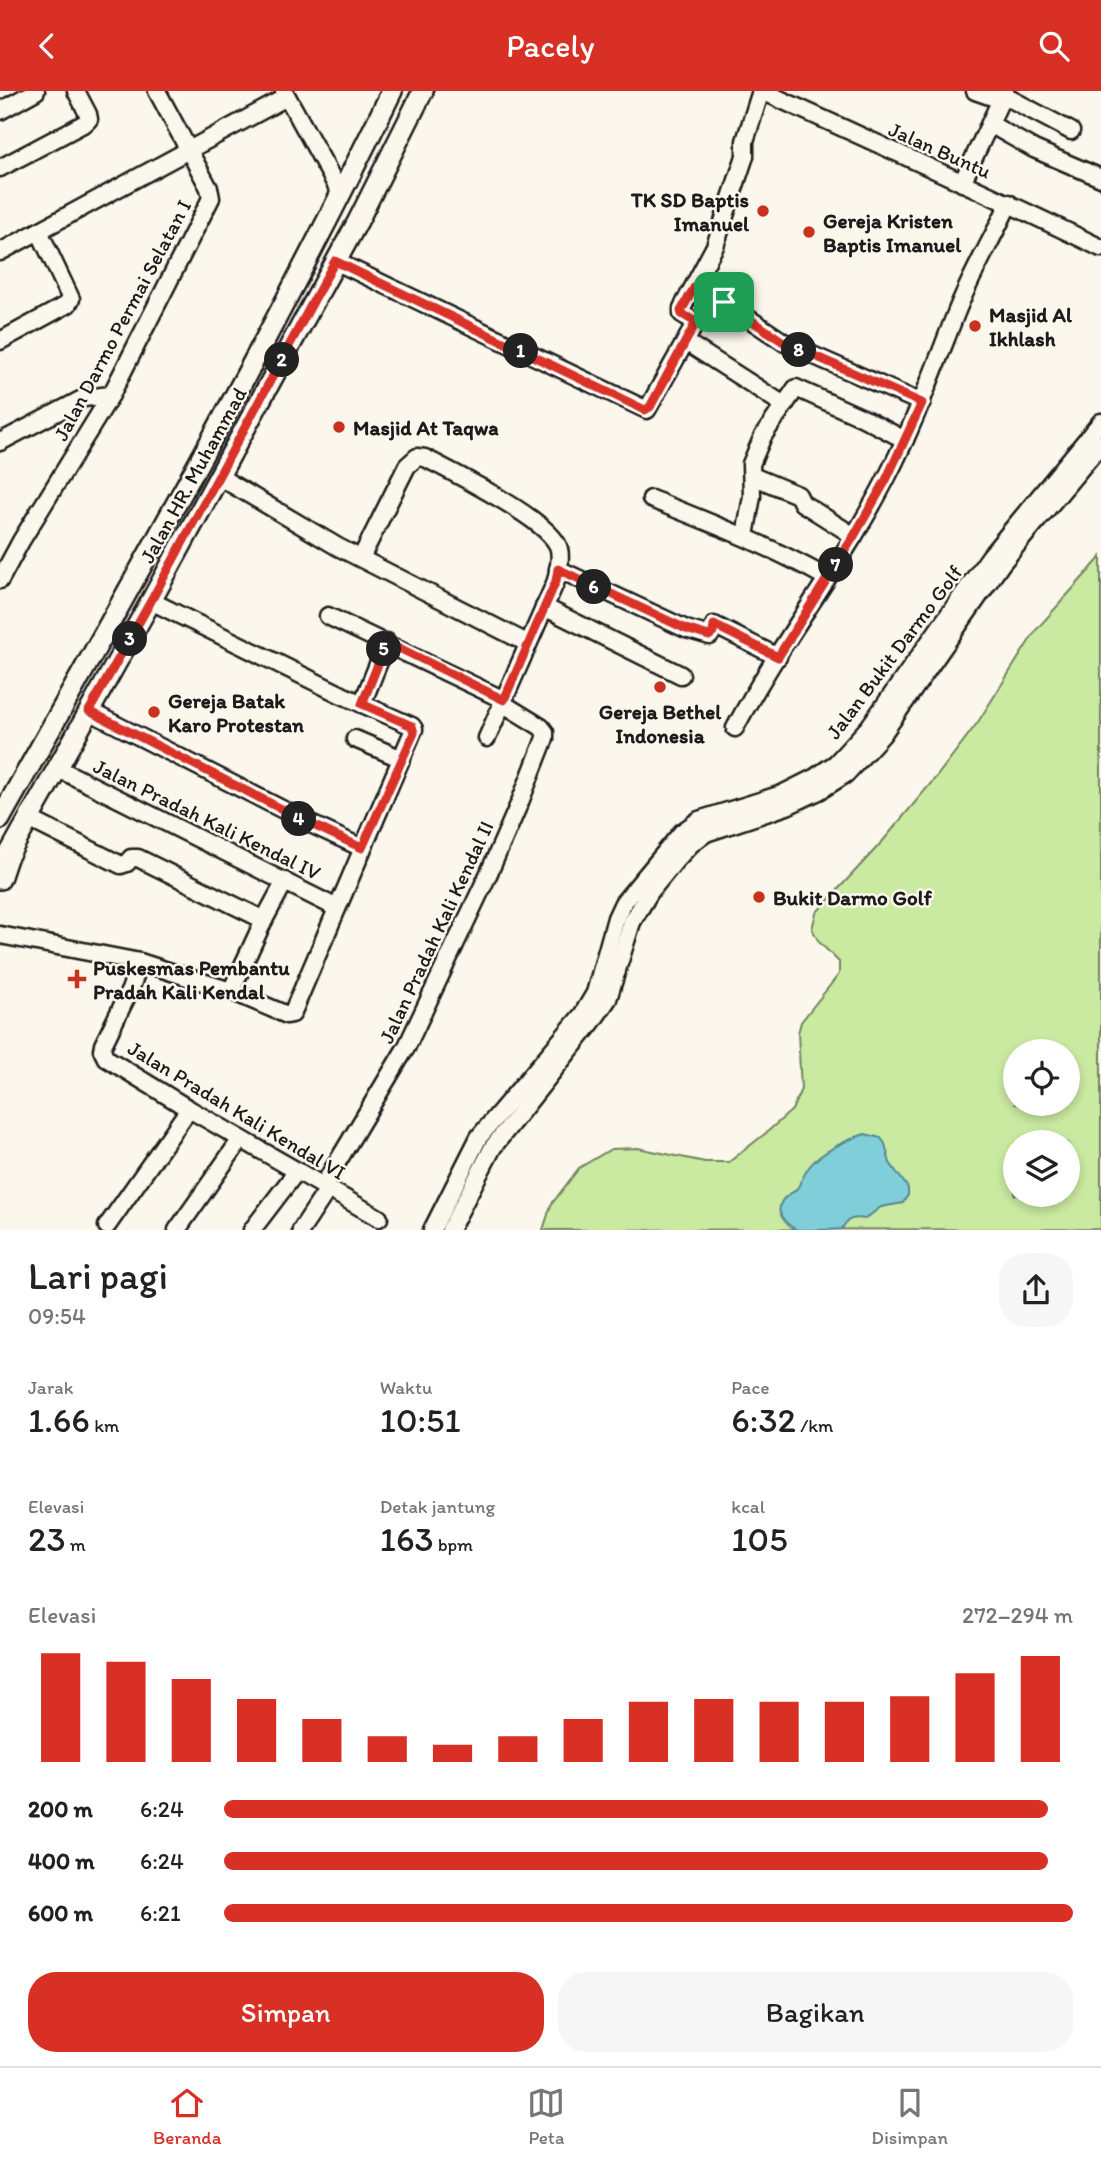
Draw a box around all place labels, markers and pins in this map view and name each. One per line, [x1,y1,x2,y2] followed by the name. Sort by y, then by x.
[630,187,750,236] place label: TK SD Baptis Imanuel
[755,203,771,219] marker: TK SD Baptis Imanuel
[823,208,962,258] place label: Gereja Kristen Baptis Imanuel
[801,224,817,240] marker: Gereja Kristen Baptis Imanuel
[694,272,754,332] pin
[989,302,1073,351] place label: Masjid Al Ikhlash
[967,318,983,334] marker: Masjid Al Ikhlash
[782,333,816,367] pin: 8
[504,334,538,369] pin: 1
[264,343,300,377] pin: 2
[353,415,499,441] place label: Masjid At Taqwa
[331,419,347,435] marker: Masjid At Taqwa
[818,547,854,582] pin: 7
[576,569,612,605] pin: 6
[113,621,148,657] pin: 3
[366,631,402,667] pin: 5
[652,679,668,695] marker: Gereja Bethel Indonesia
[168,688,304,737] place label: Gereja Batak Karo Protestan
[599,699,722,748] place label: Gereja Bethel Indonesia
[146,704,162,720] marker: Gereja Batak Karo Protestan
[282,801,316,837] pin: 4
[773,885,933,910] place label: Bukit Darmo Golf
[751,889,767,905] marker: Bukit Darmo Golf
[93,955,290,1004] place label: Puskesmas Pembantu Pradah Kali Kendal
[67,969,87,989] marker: Puskesmas Pembantu Pradah Kali Kendal

